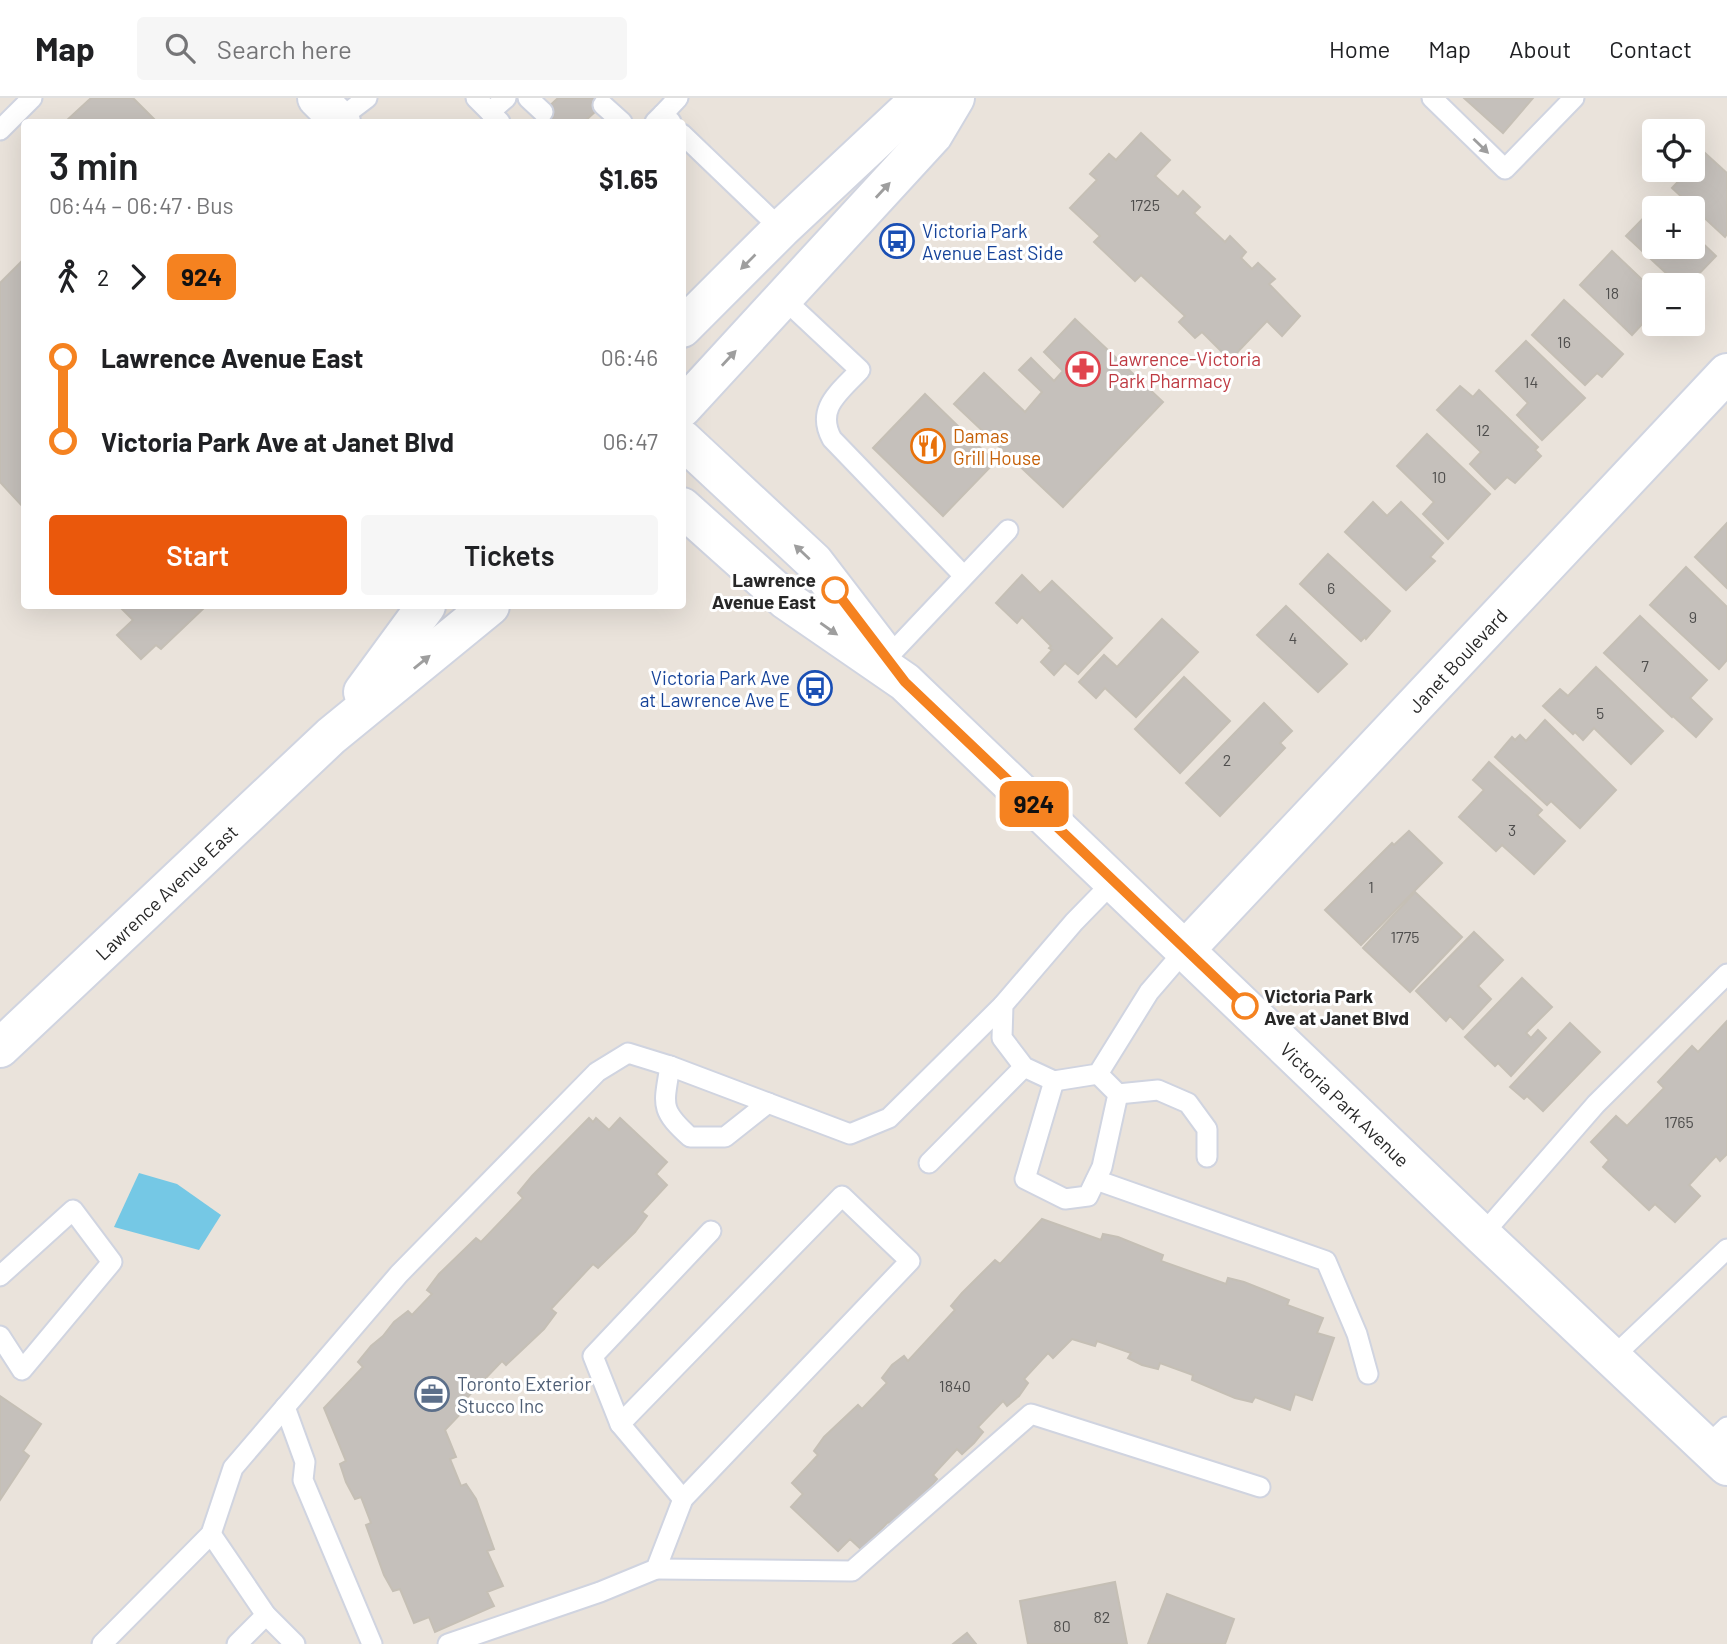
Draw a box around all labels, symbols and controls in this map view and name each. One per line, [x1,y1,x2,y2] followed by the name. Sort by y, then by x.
[137,17,627,80] search box
[35,28,95,68] text: Map
[161,29,199,67] icon: search
[217,33,352,64] text: Search here
[1329,34,1390,63] text: Home
[1428,34,1471,63] text: Map
[1509,34,1571,63] text: About
[1609,34,1692,63] text: Contact
[1642,119,1705,336] map controls
[1642,119,1705,182] button: locate
[1472,137,1489,153] one-way arrow
[49,142,139,188] text: 3 min
[599,163,658,194] text: $1.65
[875,181,891,199] one-way arrow
[49,191,234,219] text: 06:44 – 06:47 · Bus
[1130,195,1160,214] house number: 1725
[1642,196,1705,259] button: +
[922,219,1064,264] place label: Victoria Park Avenue East Side
[878,222,916,260] bus stop icon: Victoria Park Avenue East Side
[740,254,756,270] one-way arrow
[49,258,87,296] icon: walk
[119,258,157,296] icon: forward
[181,262,222,291] text: 924
[97,263,109,291] text: 2
[1642,273,1705,336] button: −
[1605,283,1619,302] house number: 18
[1557,332,1571,351] house number: 16
[101,342,363,373] text: Lawrence Avenue East
[601,343,658,371] text: 06:46
[1108,347,1261,392] place label: Lawrence-Victoria Park Pharmacy
[720,350,736,367] one-way arrow
[1064,350,1102,388] pharmacy icon: Lawrence-Victoria Park Pharmacy
[1524,372,1538,391] house number: 14
[1476,420,1490,439] house number: 12
[953,424,1041,469] place label: Damas Grill House
[101,426,454,457] text: Victoria Park Ave at Janet Blvd
[603,427,658,455] text: 06:47
[909,427,947,465] restaurant icon: Damas Grill House
[1432,467,1446,486] house number: 10
[49,515,347,595] button: Start
[361,515,658,595] button: Tickets
[794,544,811,560] one-way arrow
[712,568,816,613] place label: Lawrence Avenue East
[822,577,848,603] marker: Lawrence Avenue East
[1327,578,1335,597] house number: 6
[1403,604,1511,717] street label: Janet Boulevard
[1689,607,1697,626] house number: 9
[820,622,838,636] one-way arrow
[1289,628,1297,647] house number: 4
[413,655,430,670] one-way arrow
[1641,656,1649,675] house number: 7
[640,666,790,711] place label: Victoria Park Ave at Lawrence Ave E
[796,669,834,707] bus stop icon: Victoria Park Ave at Lawrence Ave E
[1596,703,1604,722] house number: 5
[1223,750,1231,769] house number: 2
[994,781,1074,827] line badge: 924
[1014,789,1054,818] text: 924
[90,819,242,964] street label: Lawrence Avenue East
[1508,820,1516,839] house number: 3
[1368,877,1374,896] house number: 1
[1391,927,1419,946] house number: 1775
[1264,984,1409,1029] place label: Victoria Park Ave at Janet Blvd
[1232,993,1258,1019] marker: Victoria Park Ave at Janet Blvd
[1276,1037,1415,1171] street label: Victoria Park Avenue
[1664,1112,1694,1131] house number: 1765
[457,1372,591,1417] place label: Toronto Exterior Stucco Inc
[413,1375,451,1413] office icon: Toronto Exterior Stucco Inc
[939,1376,971,1395] house number: 1840
[1094,1607,1110,1626] house number: 82
[1053,1616,1071,1635] house number: 80

